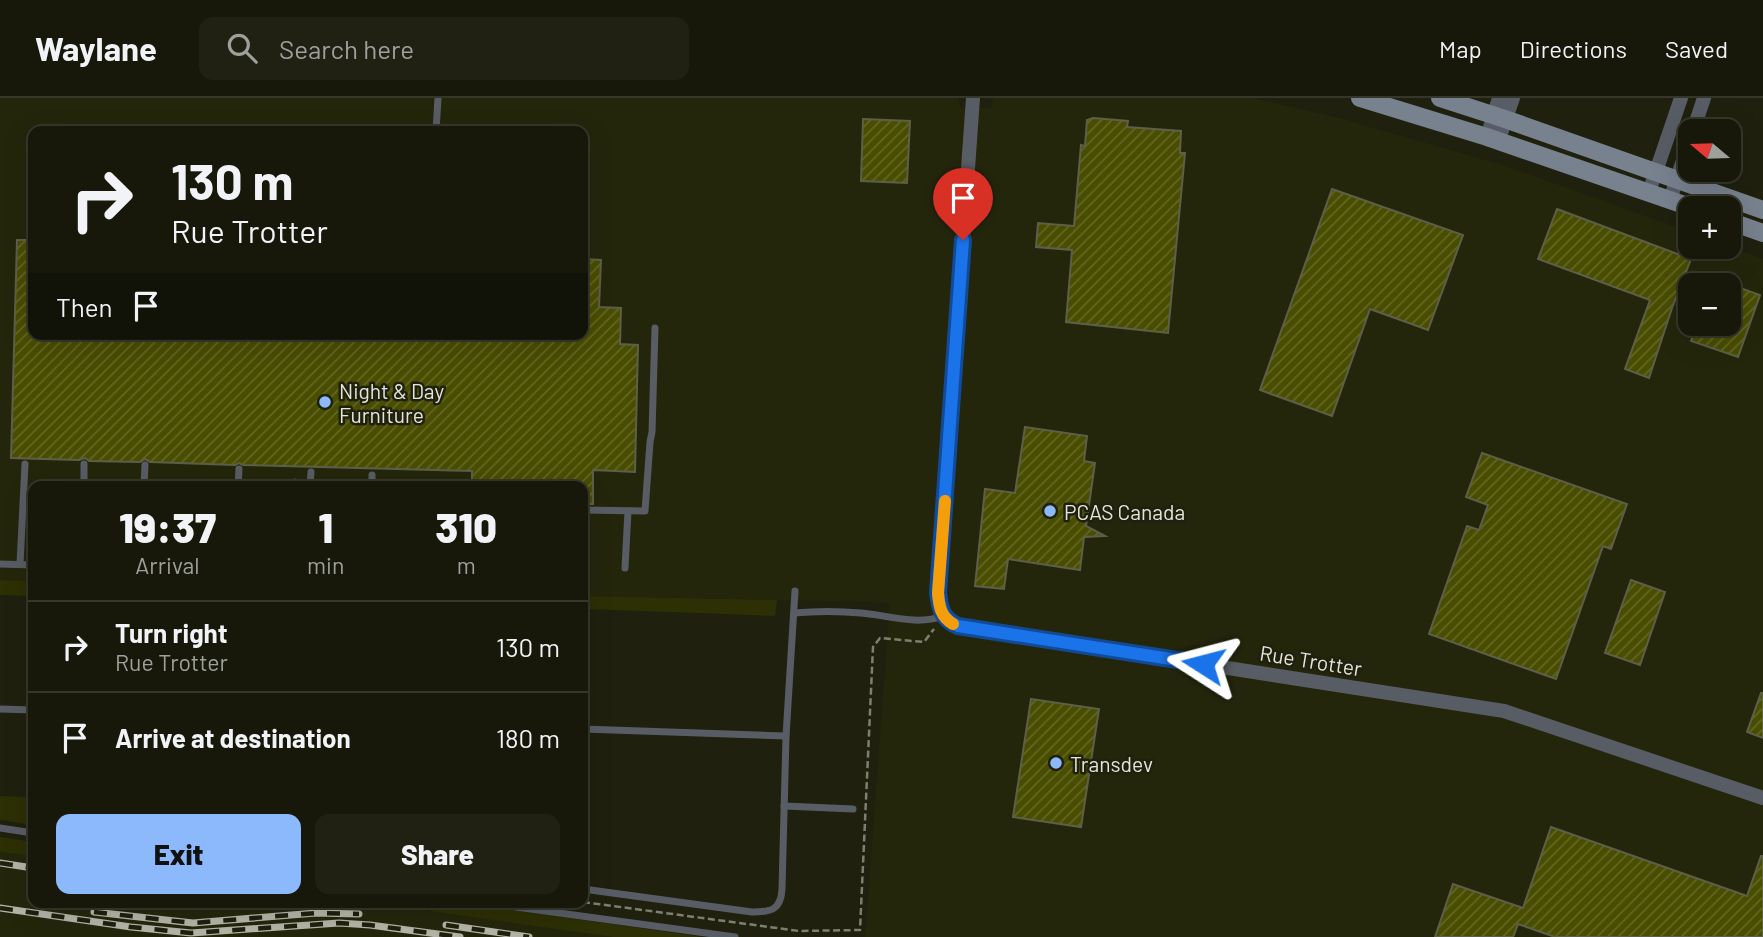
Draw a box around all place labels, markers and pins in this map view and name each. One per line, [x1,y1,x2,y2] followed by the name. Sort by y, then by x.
[933,168,993,240] pin
[339,378,444,427] place label: Night & Day Furniture
[317,394,333,410] marker: Night & Day Furniture
[1064,499,1185,524] place label: PCAS Canada
[1042,503,1058,519] marker: PCAS Canada
[1070,751,1153,776] place label: Transdev
[1048,755,1064,771] marker: Transdev

